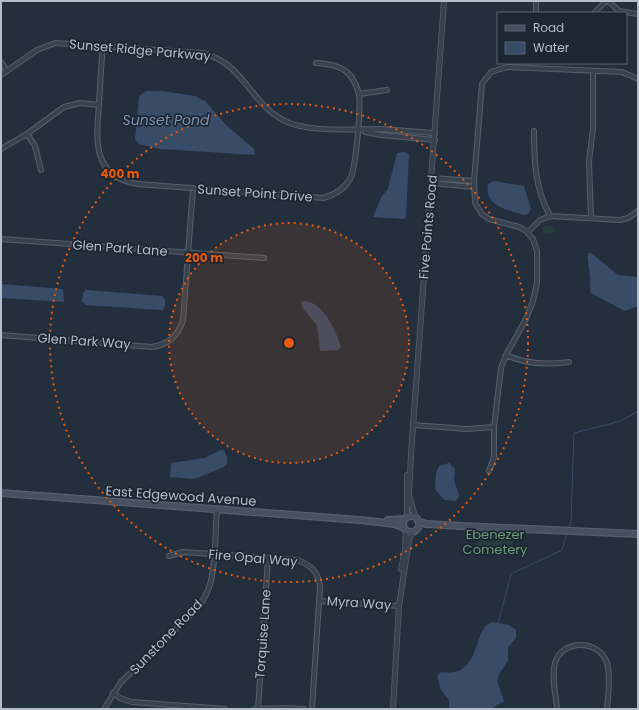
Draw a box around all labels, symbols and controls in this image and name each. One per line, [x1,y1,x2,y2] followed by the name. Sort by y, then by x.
[497,12,627,64] legend
[533,19,564,36] text: Road
[68,34,212,66] street label: Sunset Ridge Parkway
[533,39,570,56] text: Water
[123,110,210,130] water label: Sunset Pond
[100,165,140,182] text: 400 m
[414,174,442,280] street label: Five Points Road
[197,179,313,207] street label: Sunset Point Drive
[72,235,168,261] street label: Glen Park Lane
[185,249,223,266] text: 200 m
[37,328,132,354] street label: Glen Park Way
[282,336,296,350] centre of rings
[105,481,257,511] street label: East Edgewood Avenue
[463,525,528,559] park label: Ebenezer Cometery
[208,545,299,571] street label: Fire Opal Way
[250,589,276,679] street label: Torquise Lane
[326,591,392,615] street label: Myra Way
[125,595,207,679] street label: Sunstone Road

